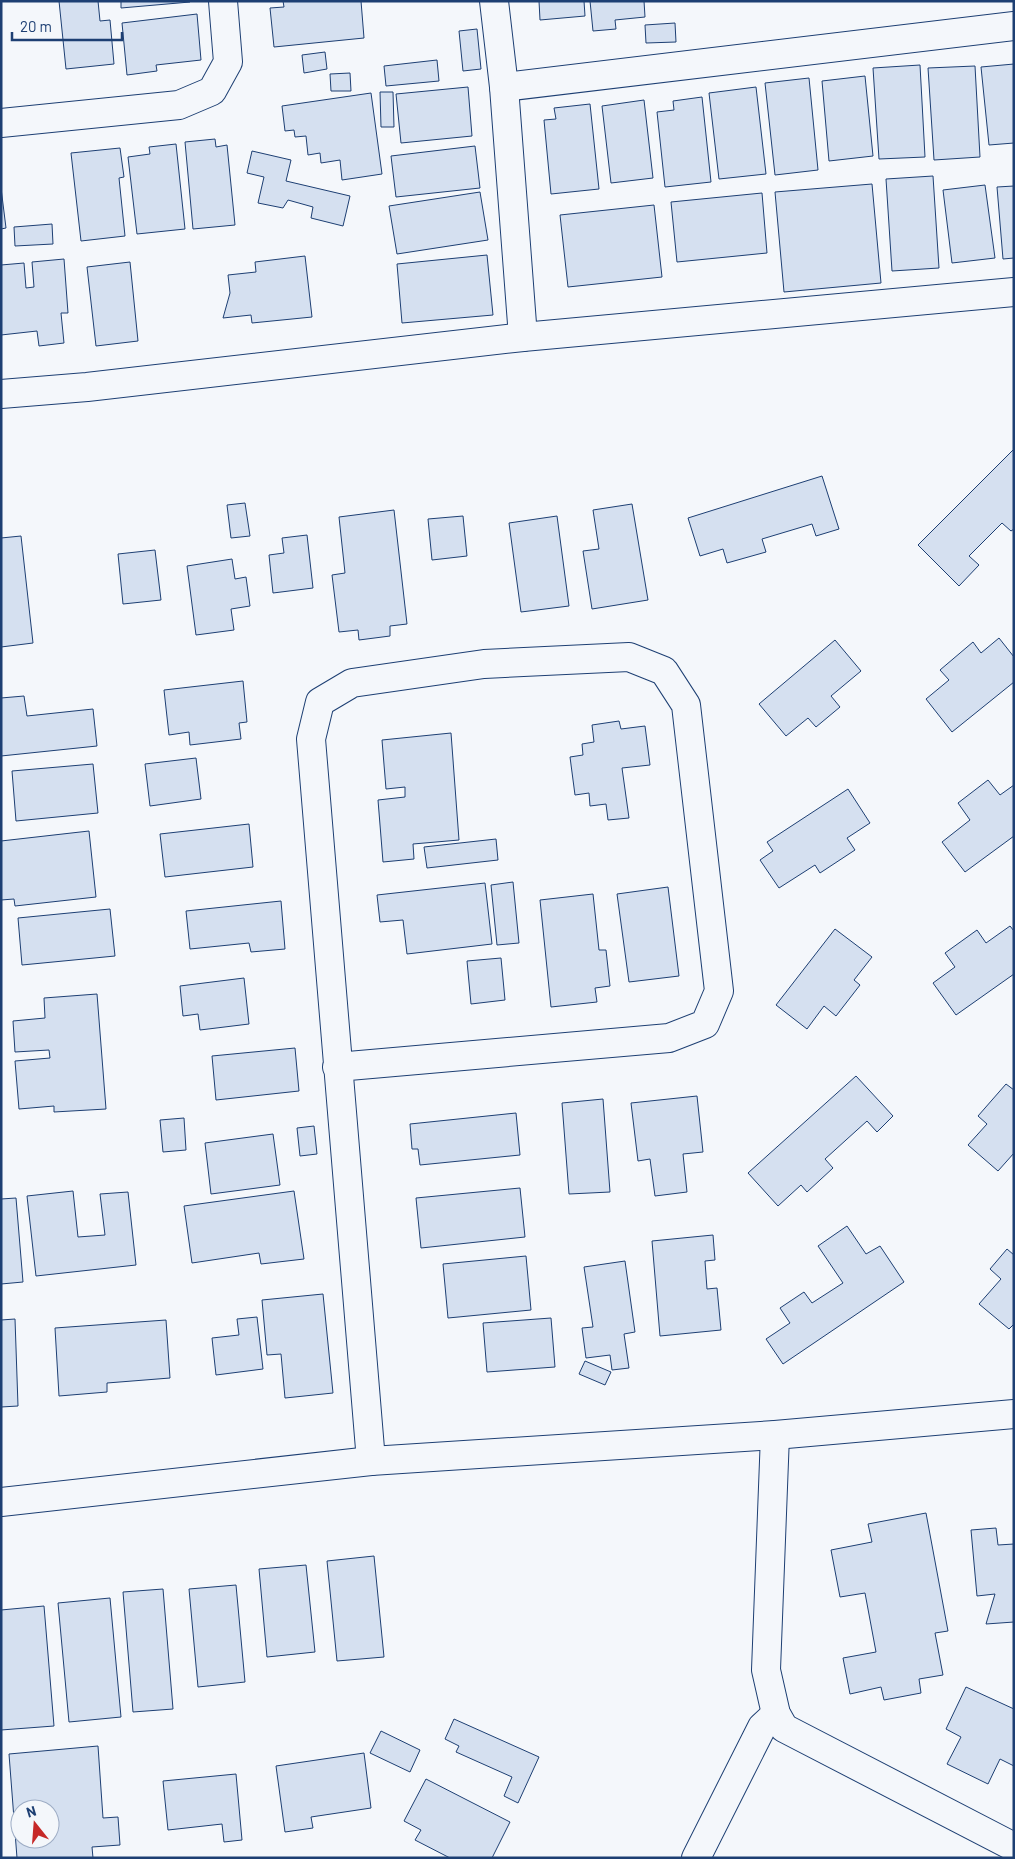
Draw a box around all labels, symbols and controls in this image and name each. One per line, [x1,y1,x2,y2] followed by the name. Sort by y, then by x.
[12,10,122,42] scale bar
[20,17,52,35] text: 20 m
[10,1799,60,1849] north arrow
[24,1802,38,1821] text: N

